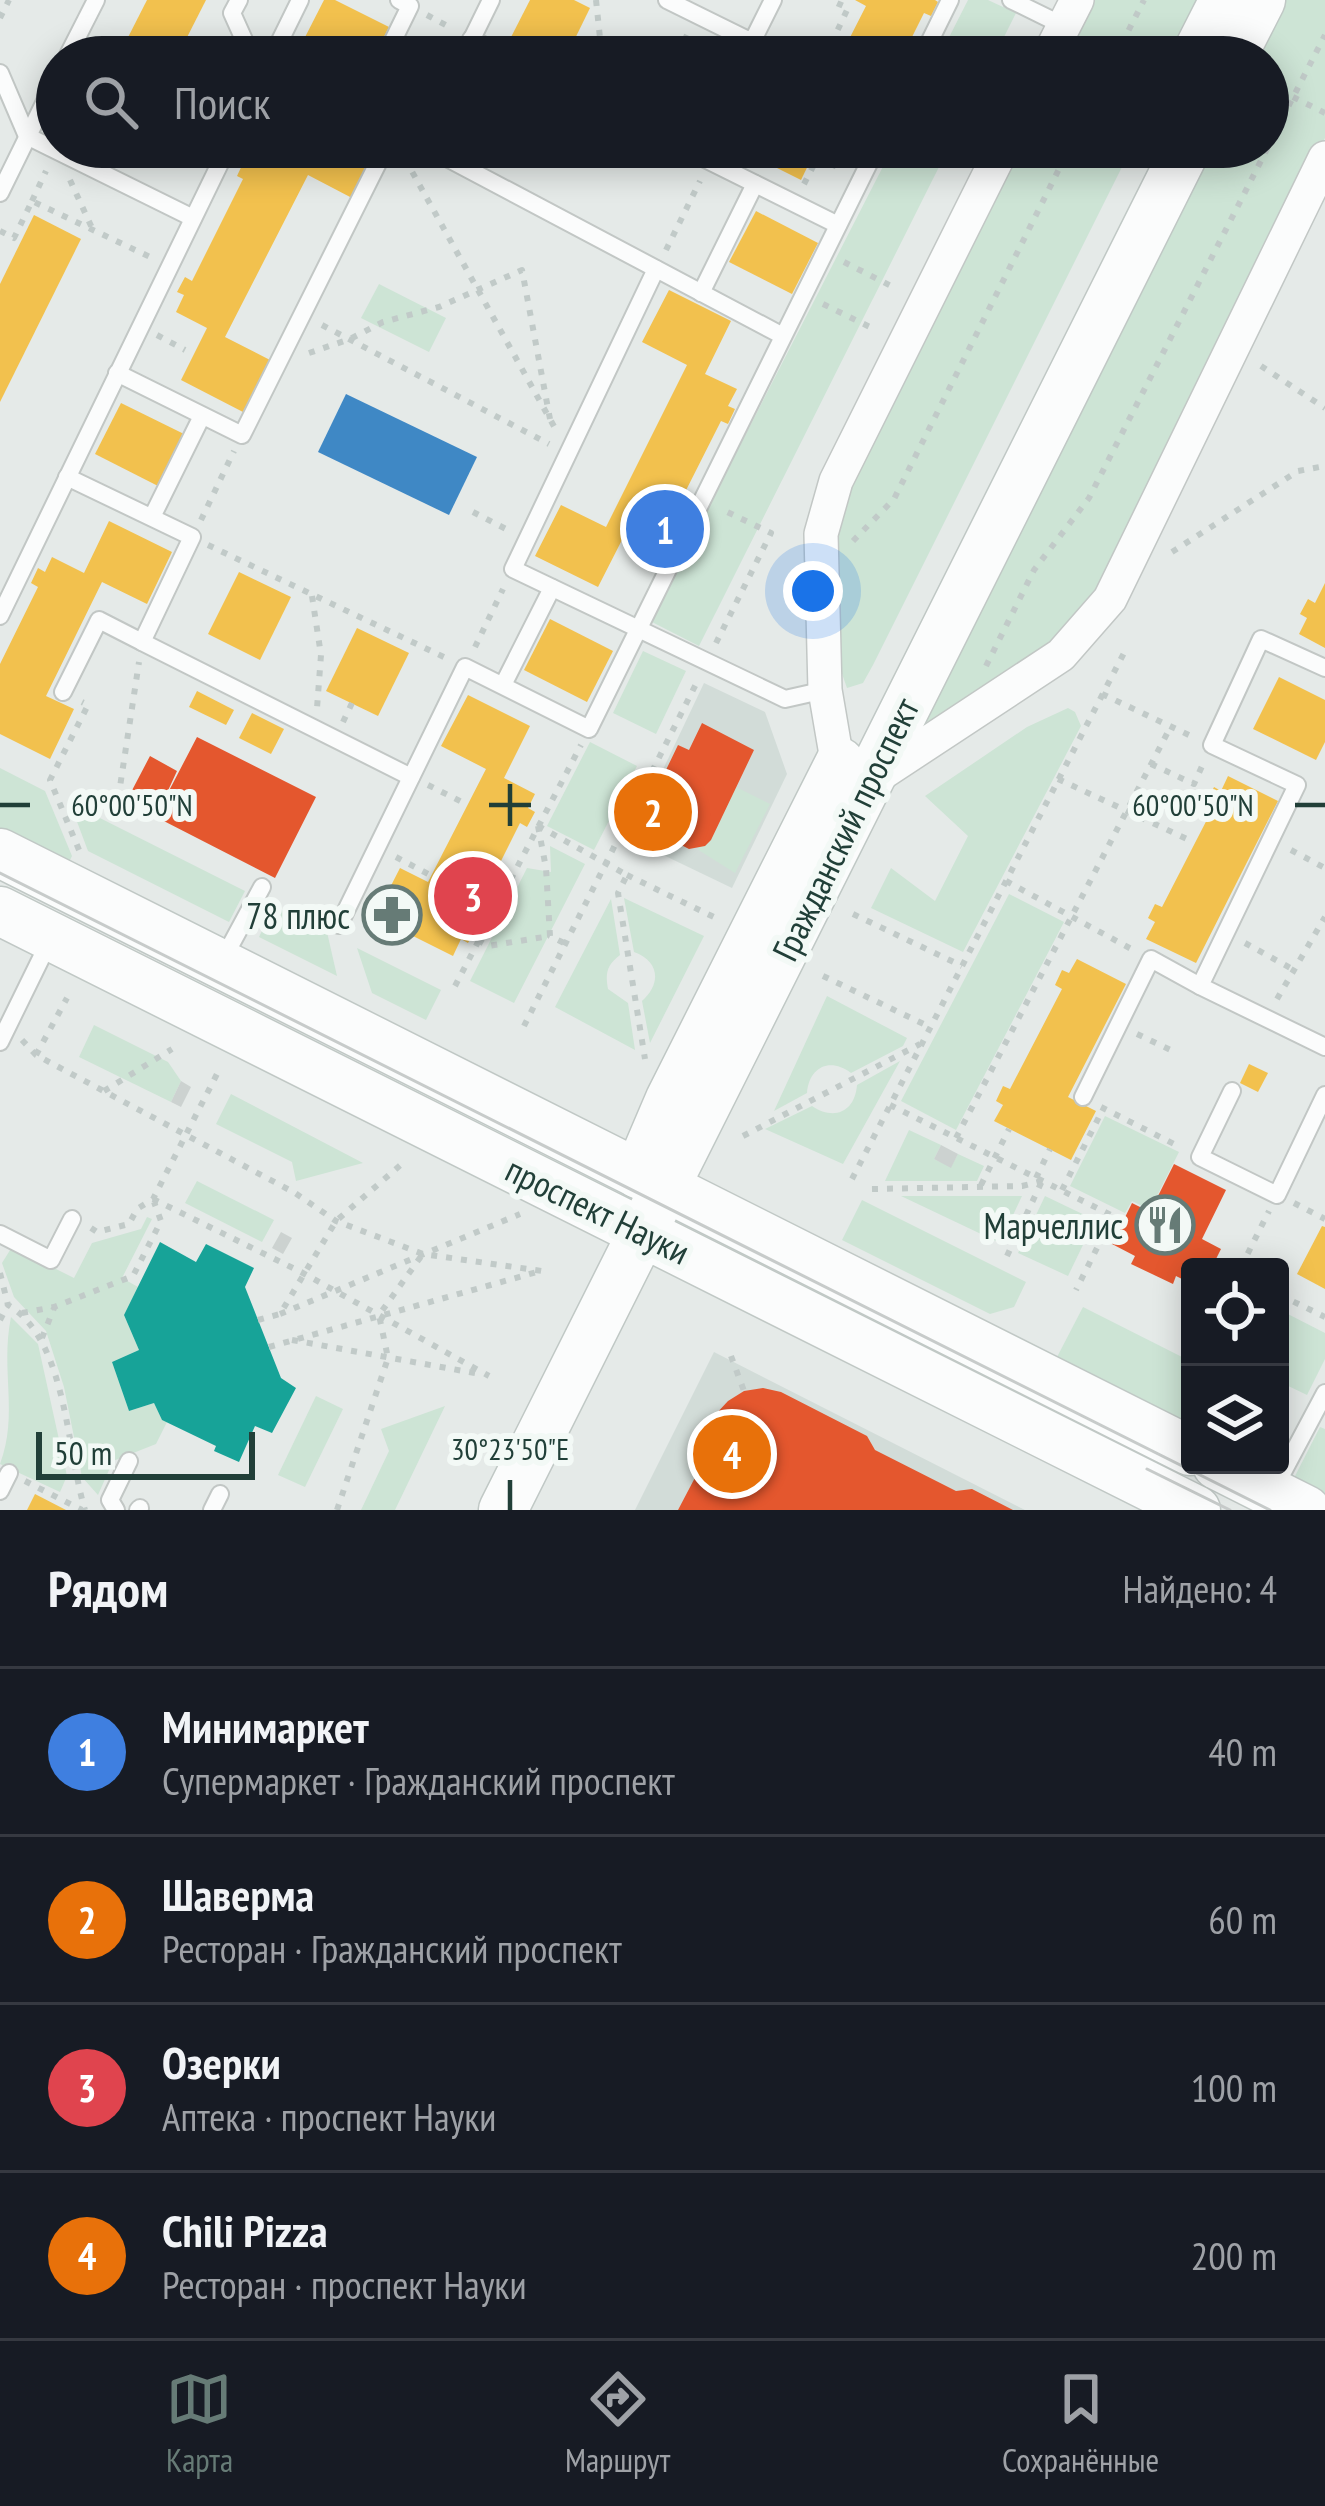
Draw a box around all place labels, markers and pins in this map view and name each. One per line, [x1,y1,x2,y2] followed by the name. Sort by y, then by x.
[626,484,704,574] pin: 1
[614,767,692,857] pin: 2
[434,851,512,941] pin: 3
[361,884,423,946] pharmacy icon: 78 плюс
[246,892,350,939] place label: 78 плюс
[1134,1194,1196,1256] restaurant icon: Марчеллис
[984,1202,1123,1249] place label: Марчеллис
[693,1409,771,1499] pin: 4

